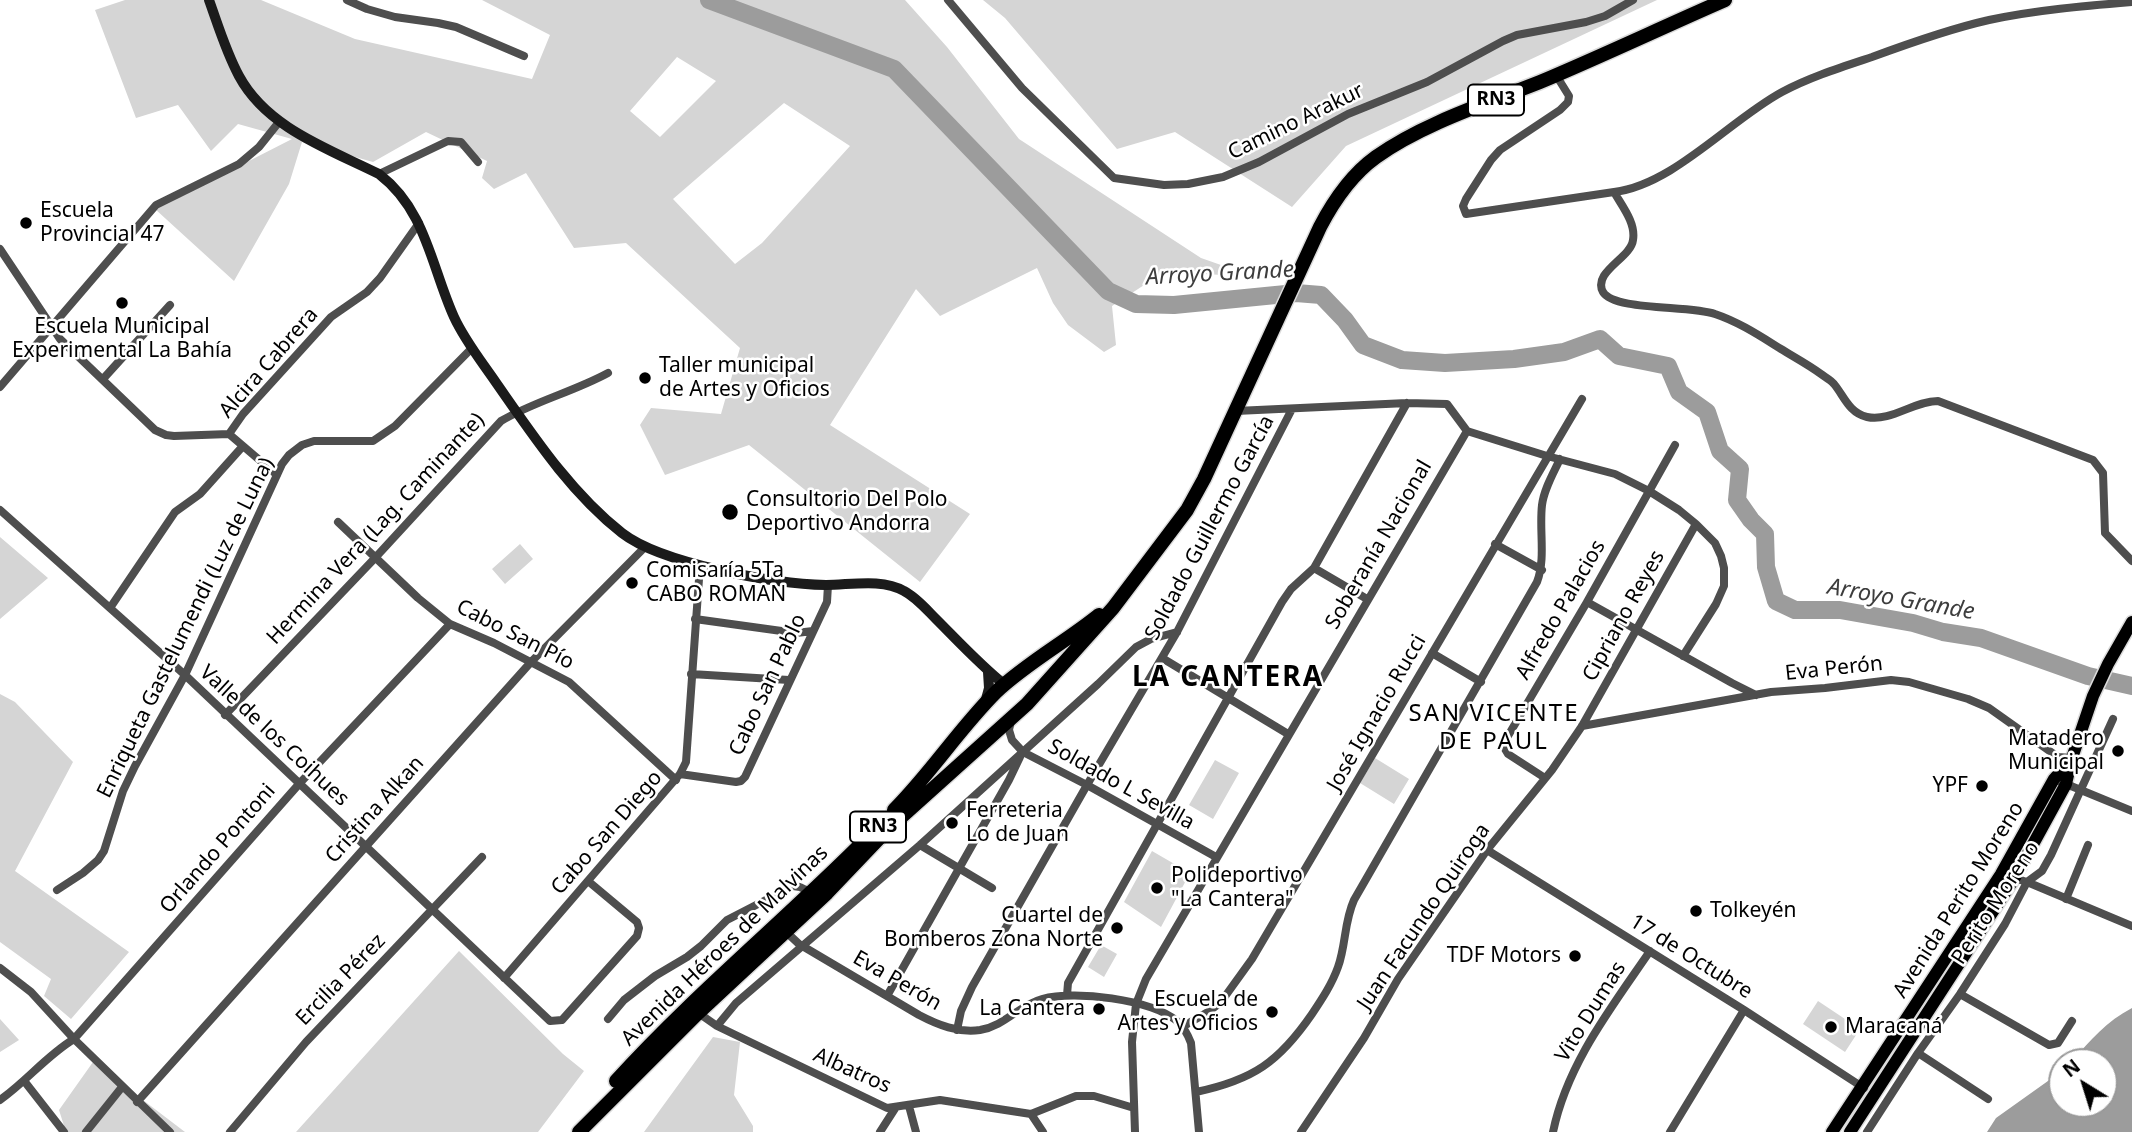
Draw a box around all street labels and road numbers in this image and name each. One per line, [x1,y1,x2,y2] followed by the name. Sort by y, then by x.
[1224,78,1368,166] street label: Camino Arakur
[1468,85,1524,116] road number: RN3
[214,303,324,423] street label: Alcira Cabrera
[262,408,490,650] street label: Hermina Vera (Lag. Caminante)
[1140,411,1280,645] street label: Soldado Guillermo García
[92,454,280,802] street label: Enriqueta Gastelumendi (Luz de Luna)
[1320,456,1438,634] street label: Soberanía Nacional
[1511,536,1611,684] street label: Alfredo Palacios
[1578,546,1670,686] street label: Cipriano Reyes
[452,595,578,675] street label: Cabo San Pío
[724,610,812,760] street label: Cabo San Pablo
[1322,631,1432,795] street label: José Ignacio Rucci
[1784,651,1884,687] street label: Eva Perón
[194,660,354,812] street label: Valle de los Coihues
[1043,734,1199,836] street label: Soldado L Sevilla
[320,751,430,869] street label: Cristina Alkan
[546,766,668,900] street label: Cabo San Diego
[155,779,281,919] street label: Orlando Pontoni
[1888,797,2030,1003] street label: Avenida Perito Moreno
[850,812,906,842] road number: RN3
[1352,819,1496,1015] street label: Juan Facundo Quiroga
[1947,837,2045,969] street label: Perito Moreno
[616,841,834,1051] street label: Avenida Héroes de Malvinas
[1625,909,1757,1005] street label: 17 de Octubre
[291,929,391,1031] street label: Ercilia Pérez
[848,946,946,1016] street label: Eva Perón
[1550,957,1632,1067] street label: Vito Dumas
[809,1043,895,1099] street label: Albatros

